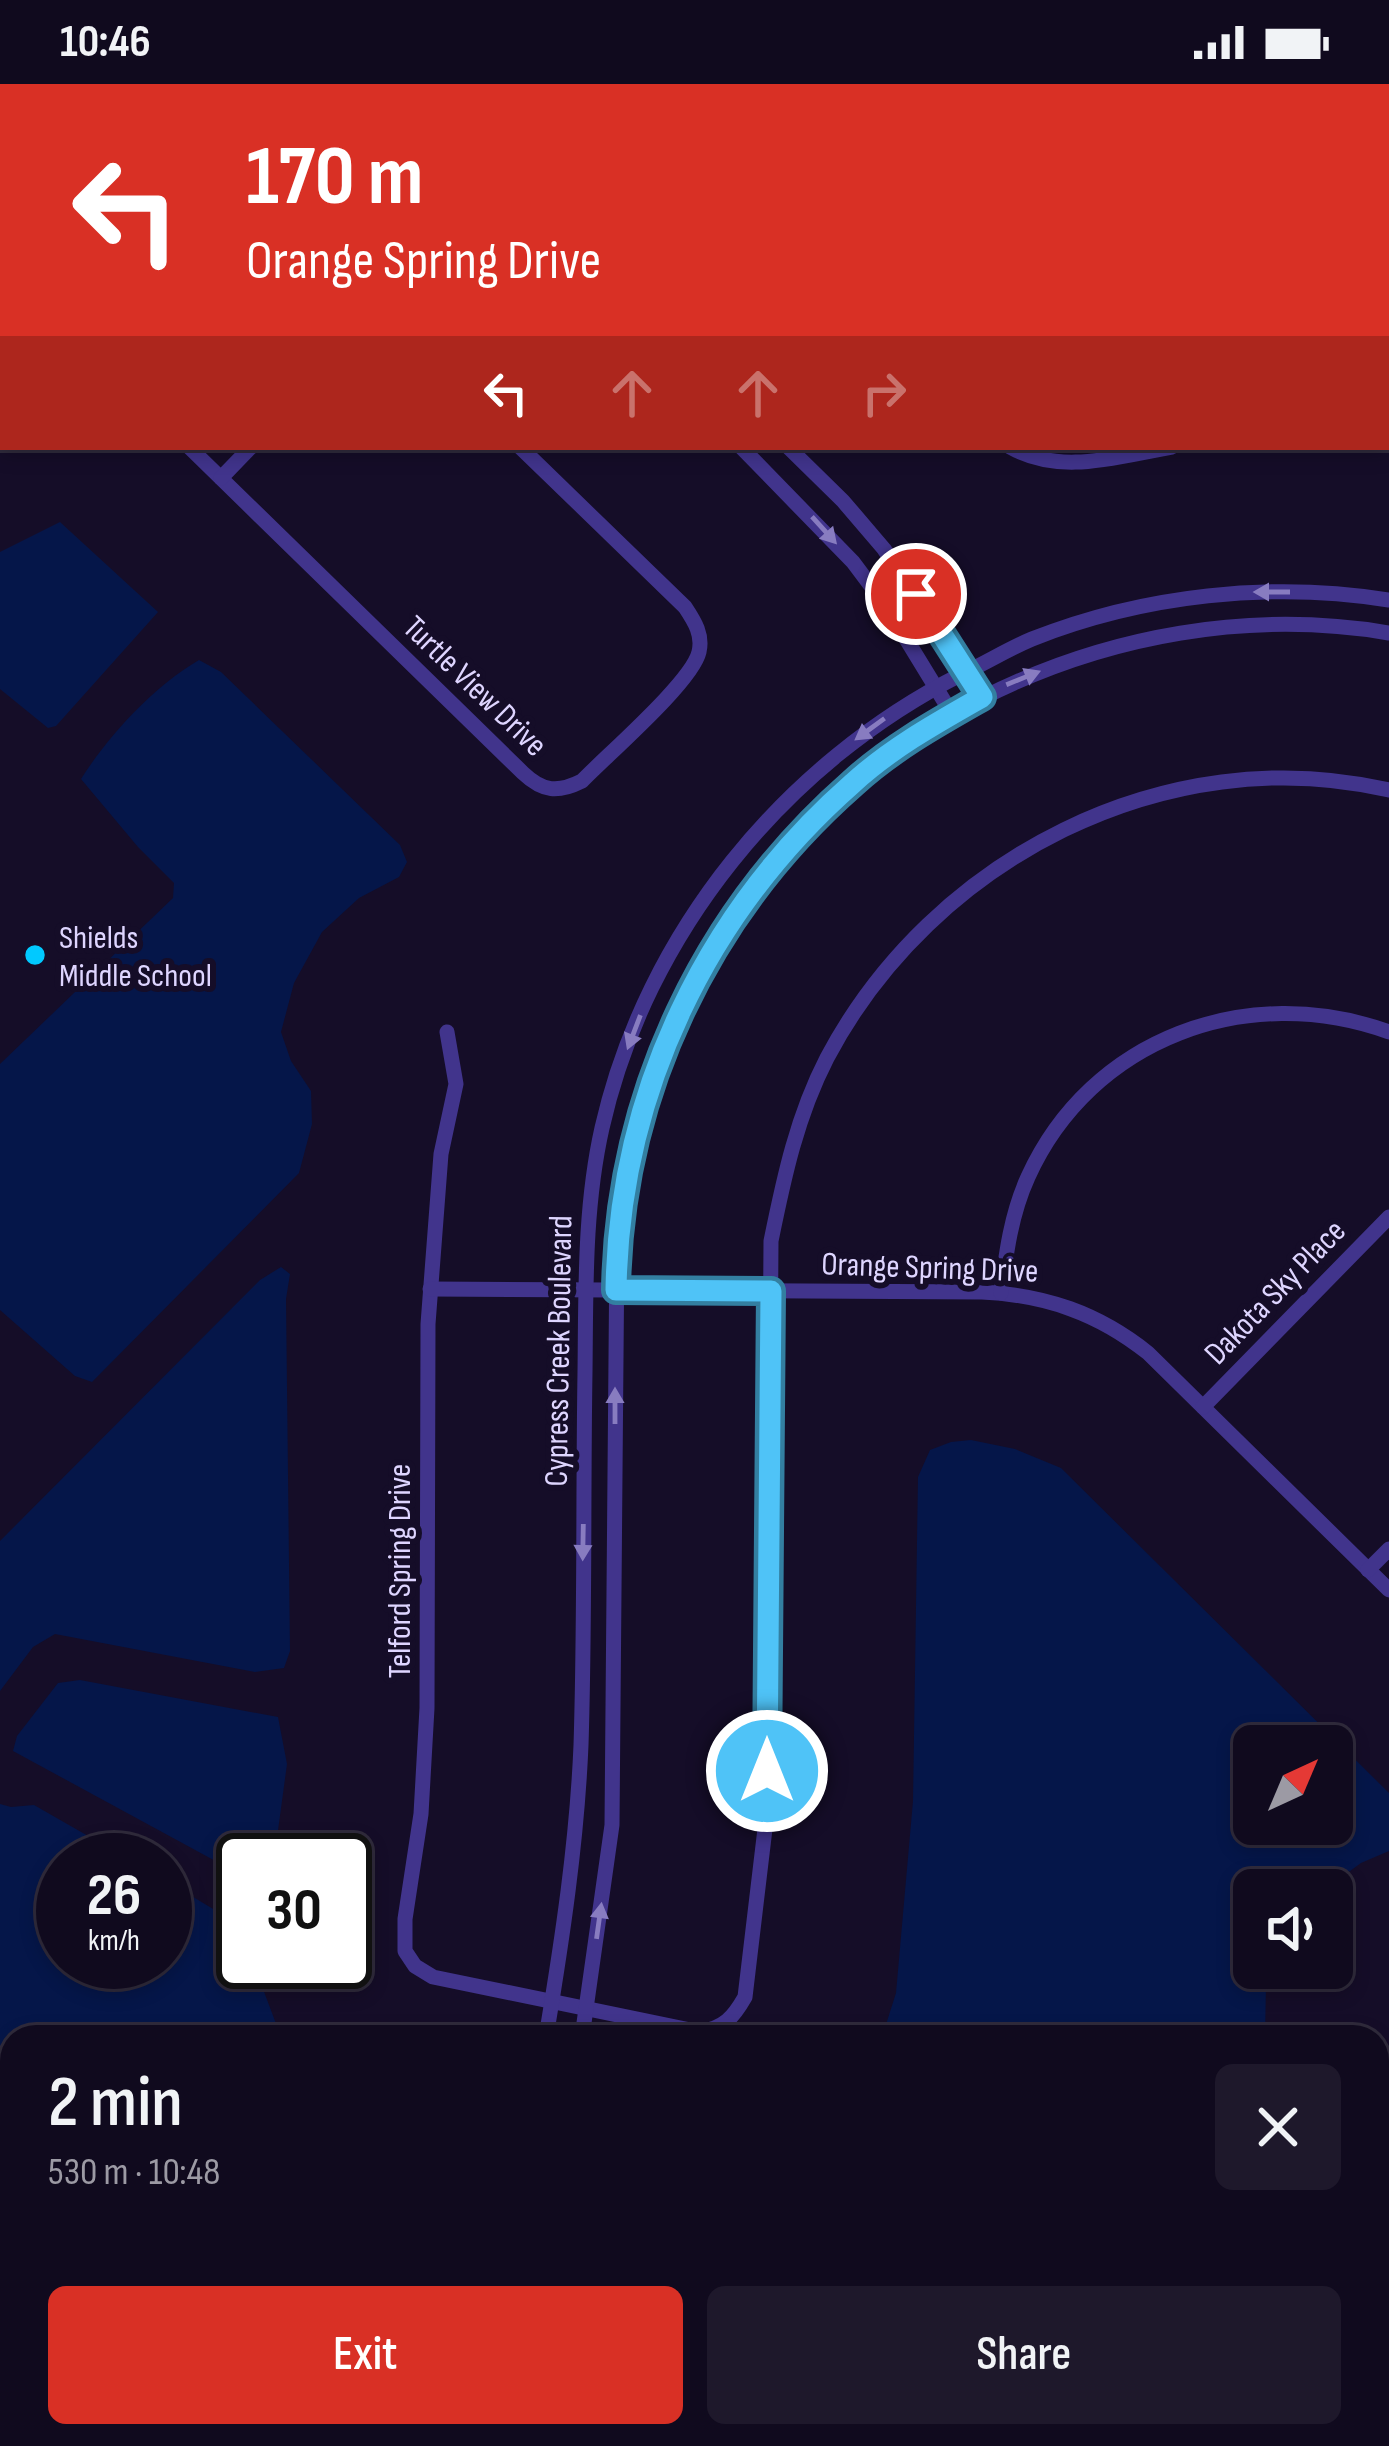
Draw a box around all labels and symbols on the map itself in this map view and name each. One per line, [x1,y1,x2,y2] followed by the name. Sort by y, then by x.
[810,515,837,544] one-way arrow
[865,543,967,645] pin
[1253,582,1291,602] one-way arrow
[394,608,555,765] street label: Turtle View Drive
[1005,668,1041,687] one-way arrow
[854,716,886,740] one-way arrow
[59,918,212,996] place label: Shields Middle School
[22,942,48,968] marker: Shields Middle School
[623,1015,642,1051] one-way arrow
[1196,1212,1354,1373] street label: Dakota Sky Place
[537,1215,581,1487] street label: Cypress Creek Boulevard
[821,1244,1039,1292] street label: Orange Spring Drive
[605,1386,625,1424] one-way arrow
[380,1464,420,1678] street label: Telford Spring Drive
[573,1524,593,1562] one-way arrow
[704,1708,830,1834] position arrow
[1233,1725,1353,1845] north arrow
[216,1833,372,1989] speed limit sign: 30
[589,1902,608,1939] one-way arrow

